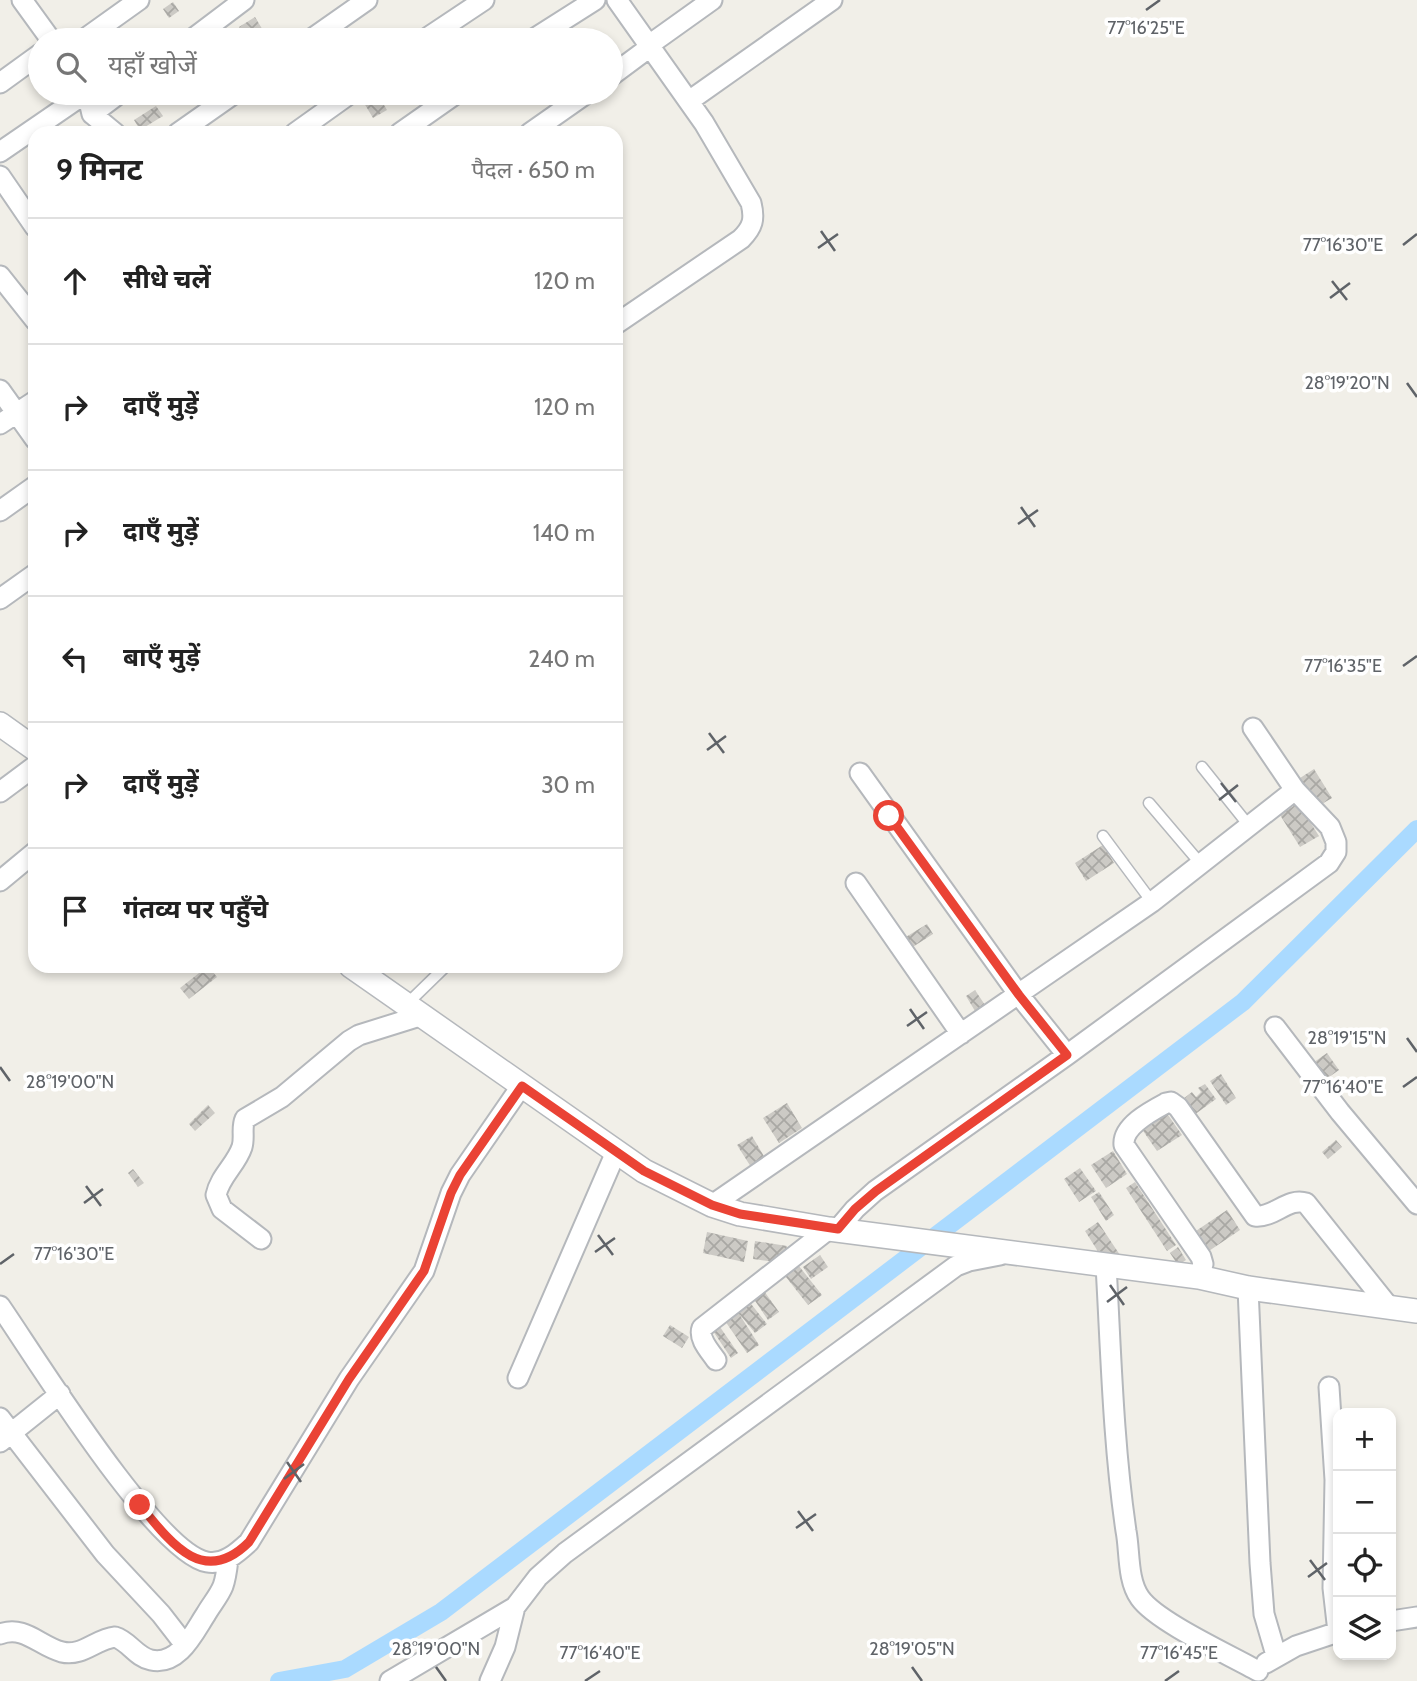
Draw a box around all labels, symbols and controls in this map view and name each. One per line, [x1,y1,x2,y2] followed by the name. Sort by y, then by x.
[1107,17,1185,39] text: 77°16'25"E
[28,28,623,105] search box
[52,48,90,86] icon: search
[108,49,197,81] text: यहाँ खोजें
[56,151,143,188] text: 9 मिनट
[471,156,595,184] text: पैदल · 650 m
[1303,234,1383,256] text: 77°16'30"E
[56,262,94,300] icon: ahead
[123,263,211,295] text: सीधे चलें
[534,267,595,295] text: 120 m
[1304,372,1390,394] text: 28°19'20"N
[56,388,94,426] icon: right
[123,389,199,421] text: दाएँ मुड़ें
[534,393,595,421] text: 120 m
[56,514,94,552] icon: right
[123,515,199,547] text: दाएँ मुड़ें
[533,519,595,547] text: 140 m
[56,640,94,678] icon: left
[123,641,200,673] text: बाएँ मुड़ें
[528,645,595,673] text: 240 m
[1304,655,1382,677] text: 77°16'35"E
[56,766,94,804] icon: right
[123,767,199,799] text: दाएँ मुड़ें
[541,771,595,799] text: 30 m
[873,800,904,831] route start
[56,892,94,930] icon: arrive
[123,893,268,925] text: गंतव्य पर पहुँचे
[1308,1027,1386,1049] text: 28°19'15"N
[26,1071,114,1093] text: 28°19'00"N
[1303,1076,1383,1098] text: 77°16'40"E
[34,1243,114,1265] text: 77°16'30"E
[1333,1408,1396,1660] map controls
[1333,1408,1396,1471] button: +
[1333,1471,1396,1534] button: −
[124,1489,155,1520] route end
[1333,1534,1396,1597] button: locate
[1333,1597,1396,1660] button: layers
[392,1638,480,1660] text: 28°19'00"N
[869,1638,955,1660] text: 28°19'05"N
[560,1642,640,1664] text: 77°16'40"E
[1140,1642,1218,1664] text: 77°16'45"E

